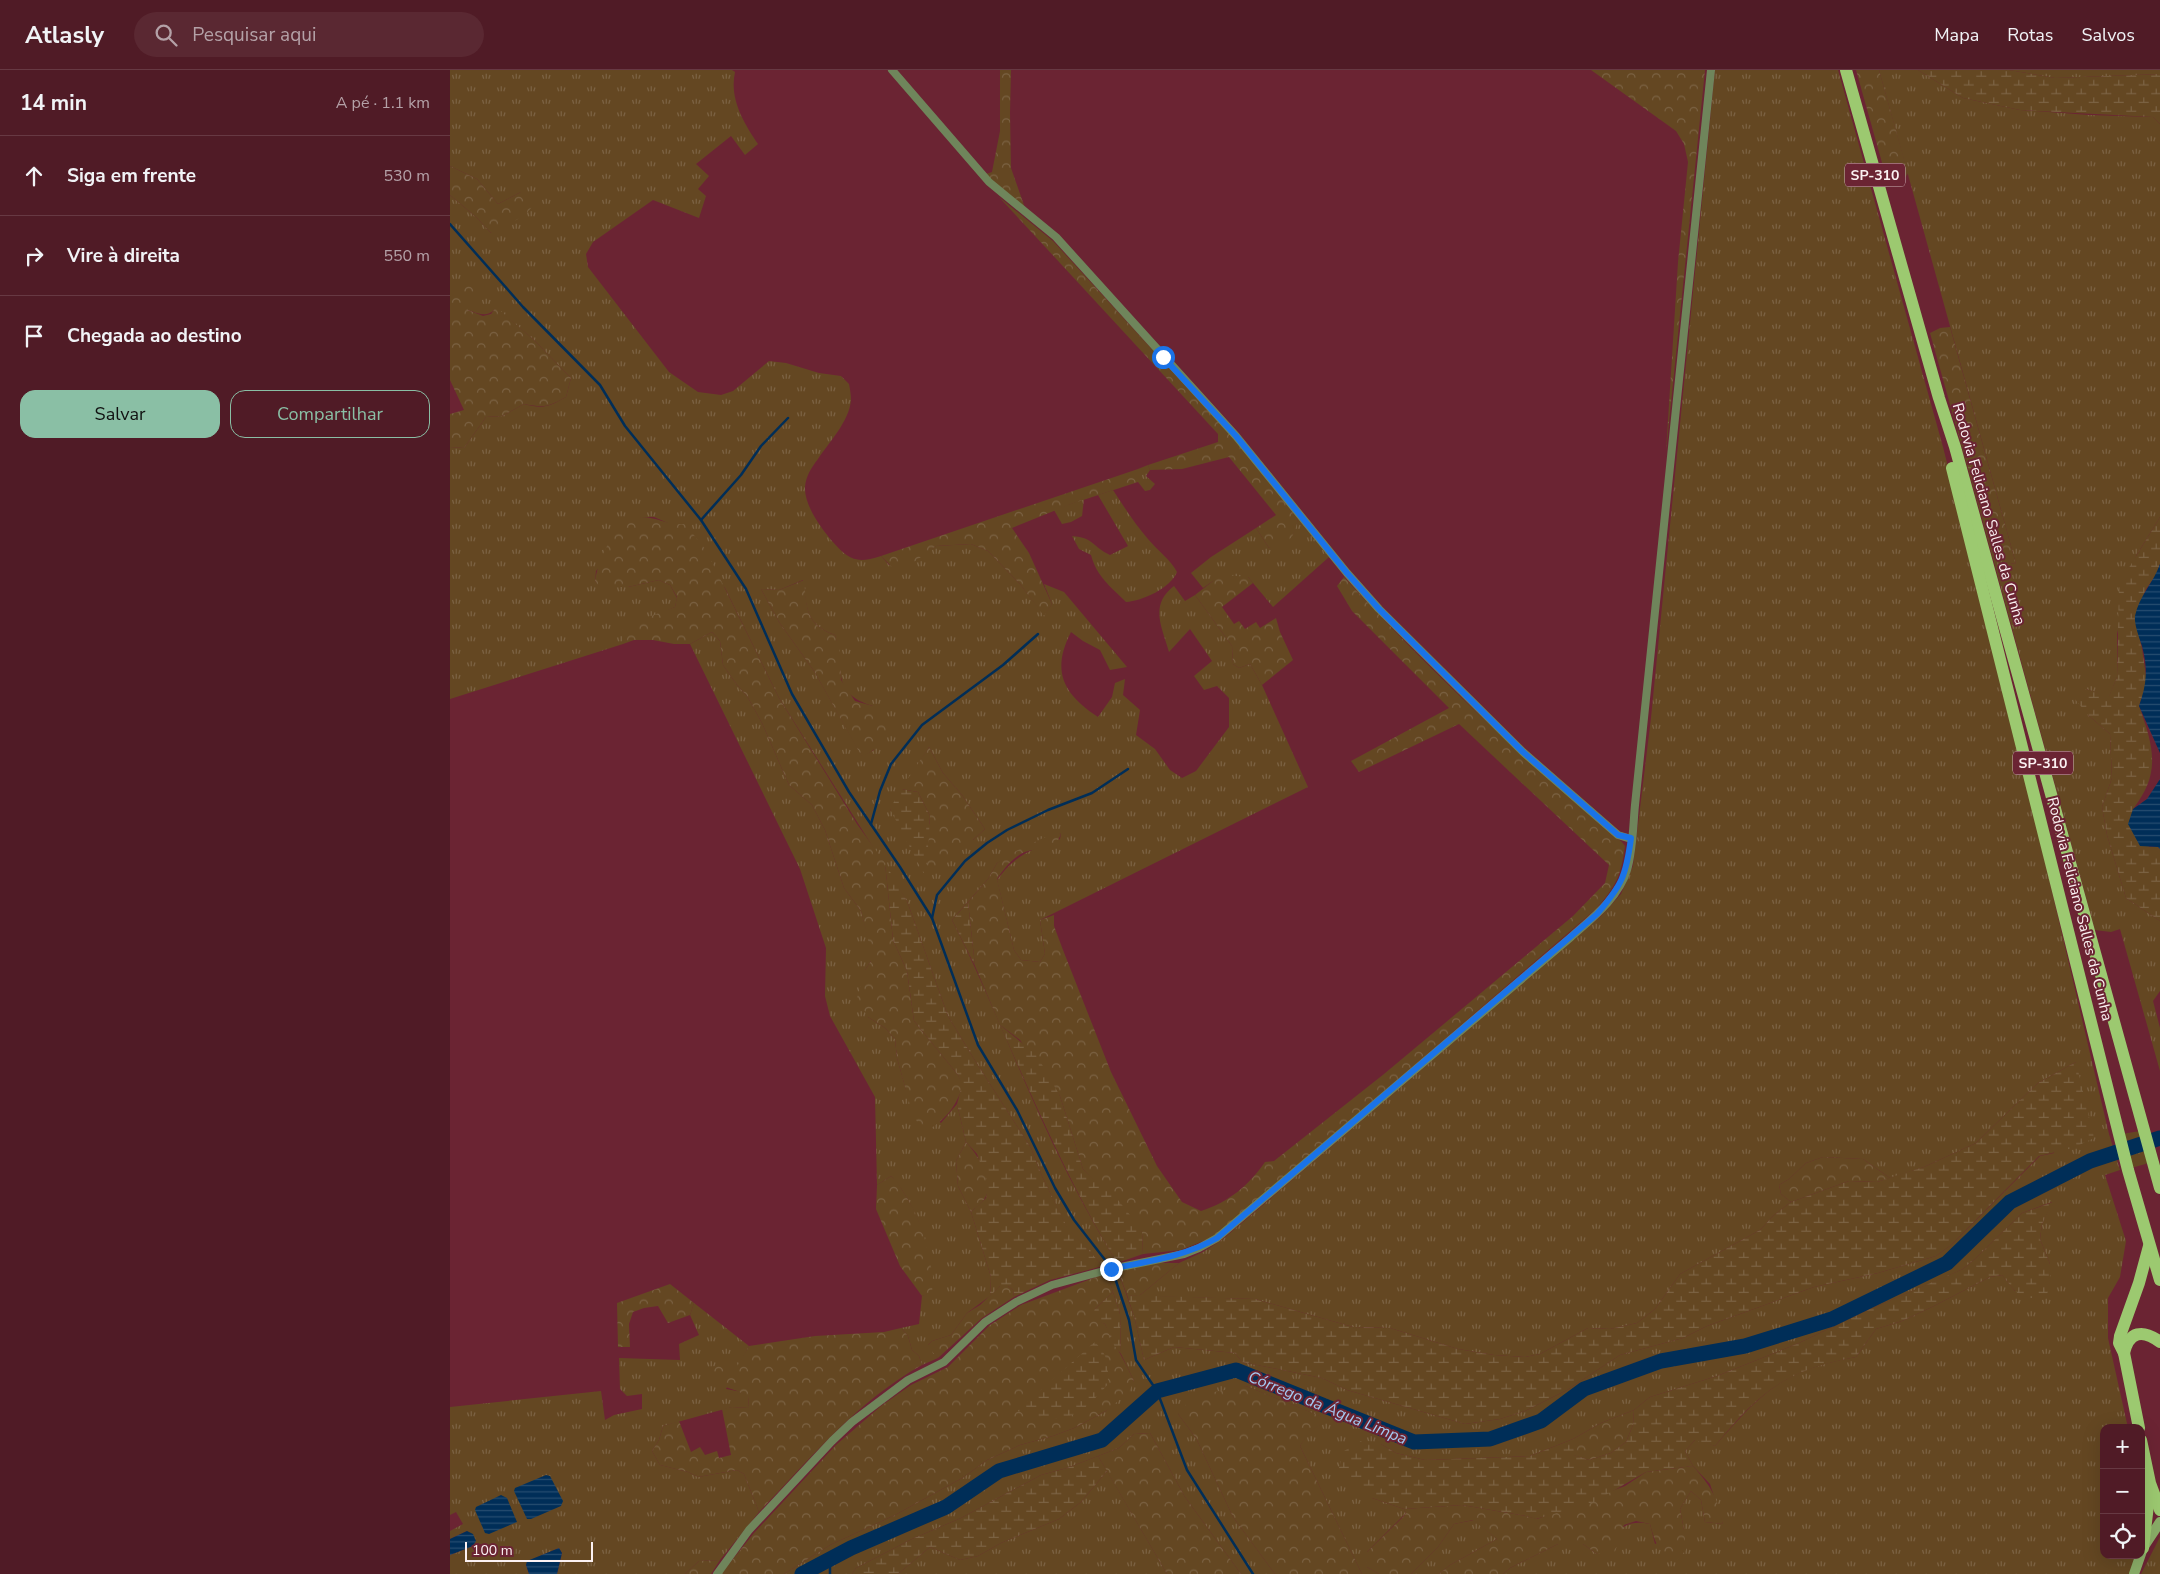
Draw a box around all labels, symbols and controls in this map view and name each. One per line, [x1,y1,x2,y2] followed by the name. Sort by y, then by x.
[134,12,484,57] search box
[25,19,104,51] text: Atlasly
[152,21,180,49] icon: search
[192,22,316,48] text: Pesquisar aqui
[1934,23,1979,47] text: Mapa
[2007,23,2053,47] text: Rotas
[2081,23,2135,47] text: Salvos
[20,89,87,117] text: 14 min
[336,92,430,114] text: A pé · 1.1 km
[20,162,48,190] icon: ahead
[67,163,196,189] text: Siga em frente
[1845,164,1905,186] road number: SP-310
[383,165,430,187] text: 530 m
[20,242,48,270] icon: right
[67,243,180,269] text: Vire à direita
[383,245,430,267] text: 550 m
[20,322,48,350] icon: arrive
[67,323,242,349] text: Chegada ao destino
[1152,346,1175,369] route start
[20,390,220,438] button: Salvar
[230,390,430,438] button: Compartilhar
[1948,401,2030,627] street label: Rodovia Feliciano Salles da Cunha
[2013,751,2073,774] road number: SP-310
[2042,795,2118,1023] street label: Rodovia Feliciano Salles da Cunha
[1100,1258,1123,1281] route end
[1245,1366,1410,1450] water label: Córrego da Água Limpa
[2100,1424,2145,1559] map controls
[2100,1424,2145,1469] button: +
[2100,1469,2145,1514] button: −
[2100,1514,2145,1559] button: locate
[465,1539,592,1562] scale bar
[472,1541,513,1560] text: 100 m

